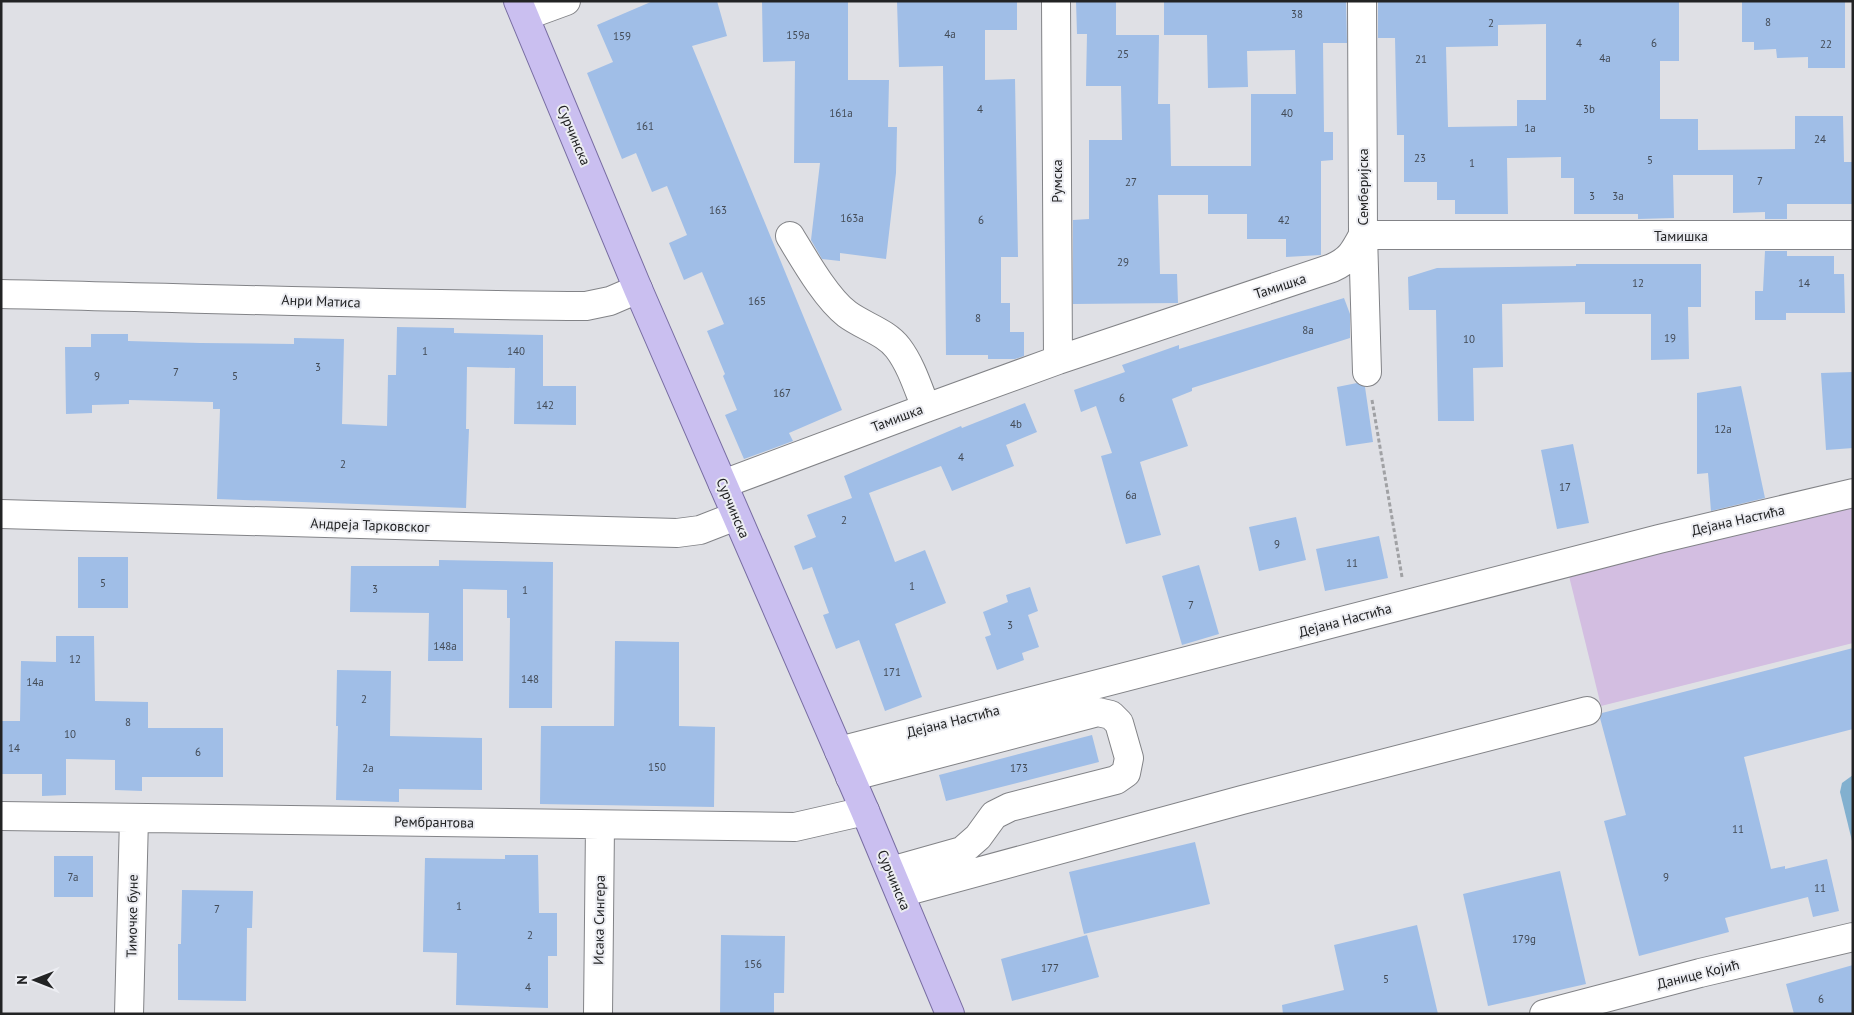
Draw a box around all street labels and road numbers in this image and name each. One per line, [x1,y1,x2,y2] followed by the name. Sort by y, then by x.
[553,102,595,168] street label: Сурчинска
[1354,148,1372,226] street label: Семберијска
[1048,159,1066,203] street label: Румска
[1654,227,1708,245] street label: Тамишка
[1252,269,1308,303] street label: Тамишка
[281,291,361,311] street label: Анри Матиса
[869,400,925,436] street label: Тамишка
[712,475,754,541] street label: Сурчинска
[1690,500,1787,539] street label: Дејана Настића
[310,514,431,536] street label: Андреја Тарковског
[1297,599,1393,641] street label: Дејана Настића
[905,701,1001,741] street label: Дејана Настића
[394,812,474,832] street label: Рембрантова
[873,847,915,913] street label: Сурчинска
[122,874,142,958] street label: Тимочке буне
[589,875,609,965] street label: Исака Сингера
[1655,955,1741,993] street label: Данице Којић

